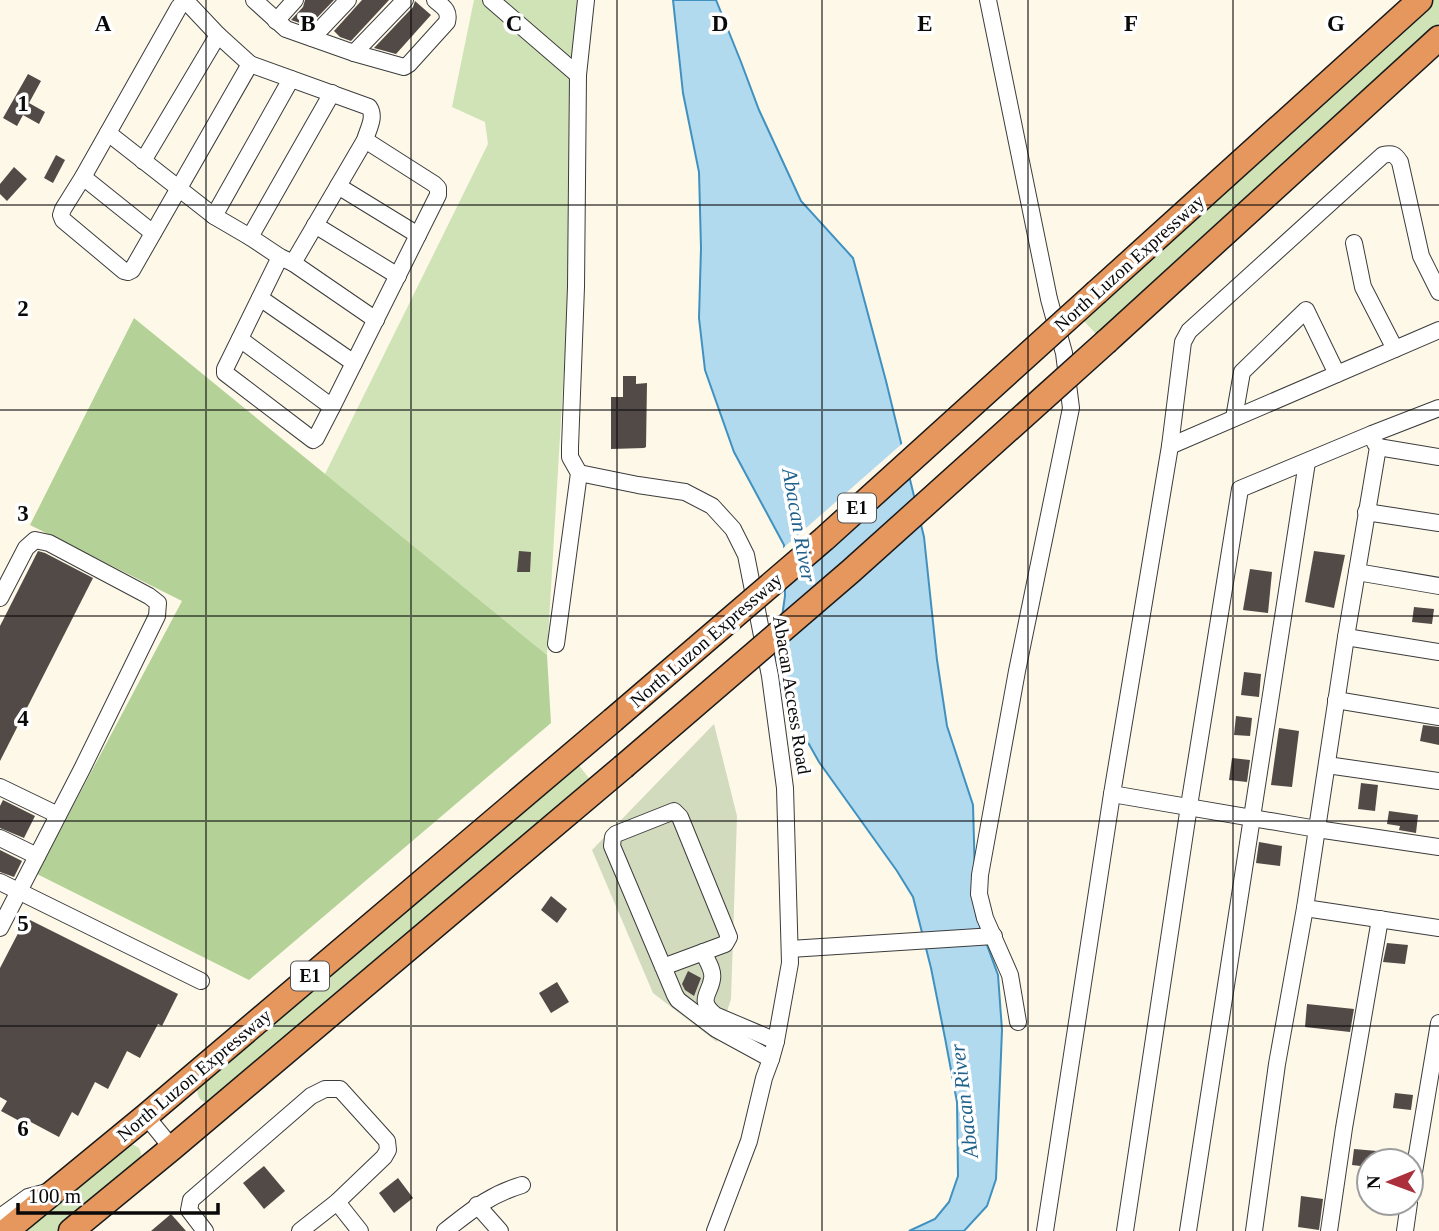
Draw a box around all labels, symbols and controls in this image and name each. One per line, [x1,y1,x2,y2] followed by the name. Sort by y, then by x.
[95,11,112,36] text: A
[300,11,316,36] text: B
[506,11,522,36] text: C
[712,11,728,36] text: D
[917,11,933,36] text: E
[1124,11,1138,36] text: F
[1327,11,1345,36] text: G
[17,91,29,116] text: 1
[1050,190,1209,336] street label: North Luzon Expressway
[17,296,29,321] text: 2
[777,464,821,584] water label: Abacan River
[838,494,876,522] road number: E1
[17,501,29,526] text: 3
[626,568,787,712] street label: North Luzon Expressway
[769,614,815,776] street label: Abacan Access Road
[17,706,29,731] text: 4
[17,911,29,936] text: 5
[291,961,329,990] road number: E1
[113,1004,276,1145] street label: North Luzon Expressway
[945,1042,983,1161] water label: Abacan River
[17,1116,29,1141] text: 6
[1355,1147,1425,1217] north arrow
[18,1172,217,1216] scale bar
[1363,1175,1384,1189] text: N
[28,1184,81,1208] text: 100 m

